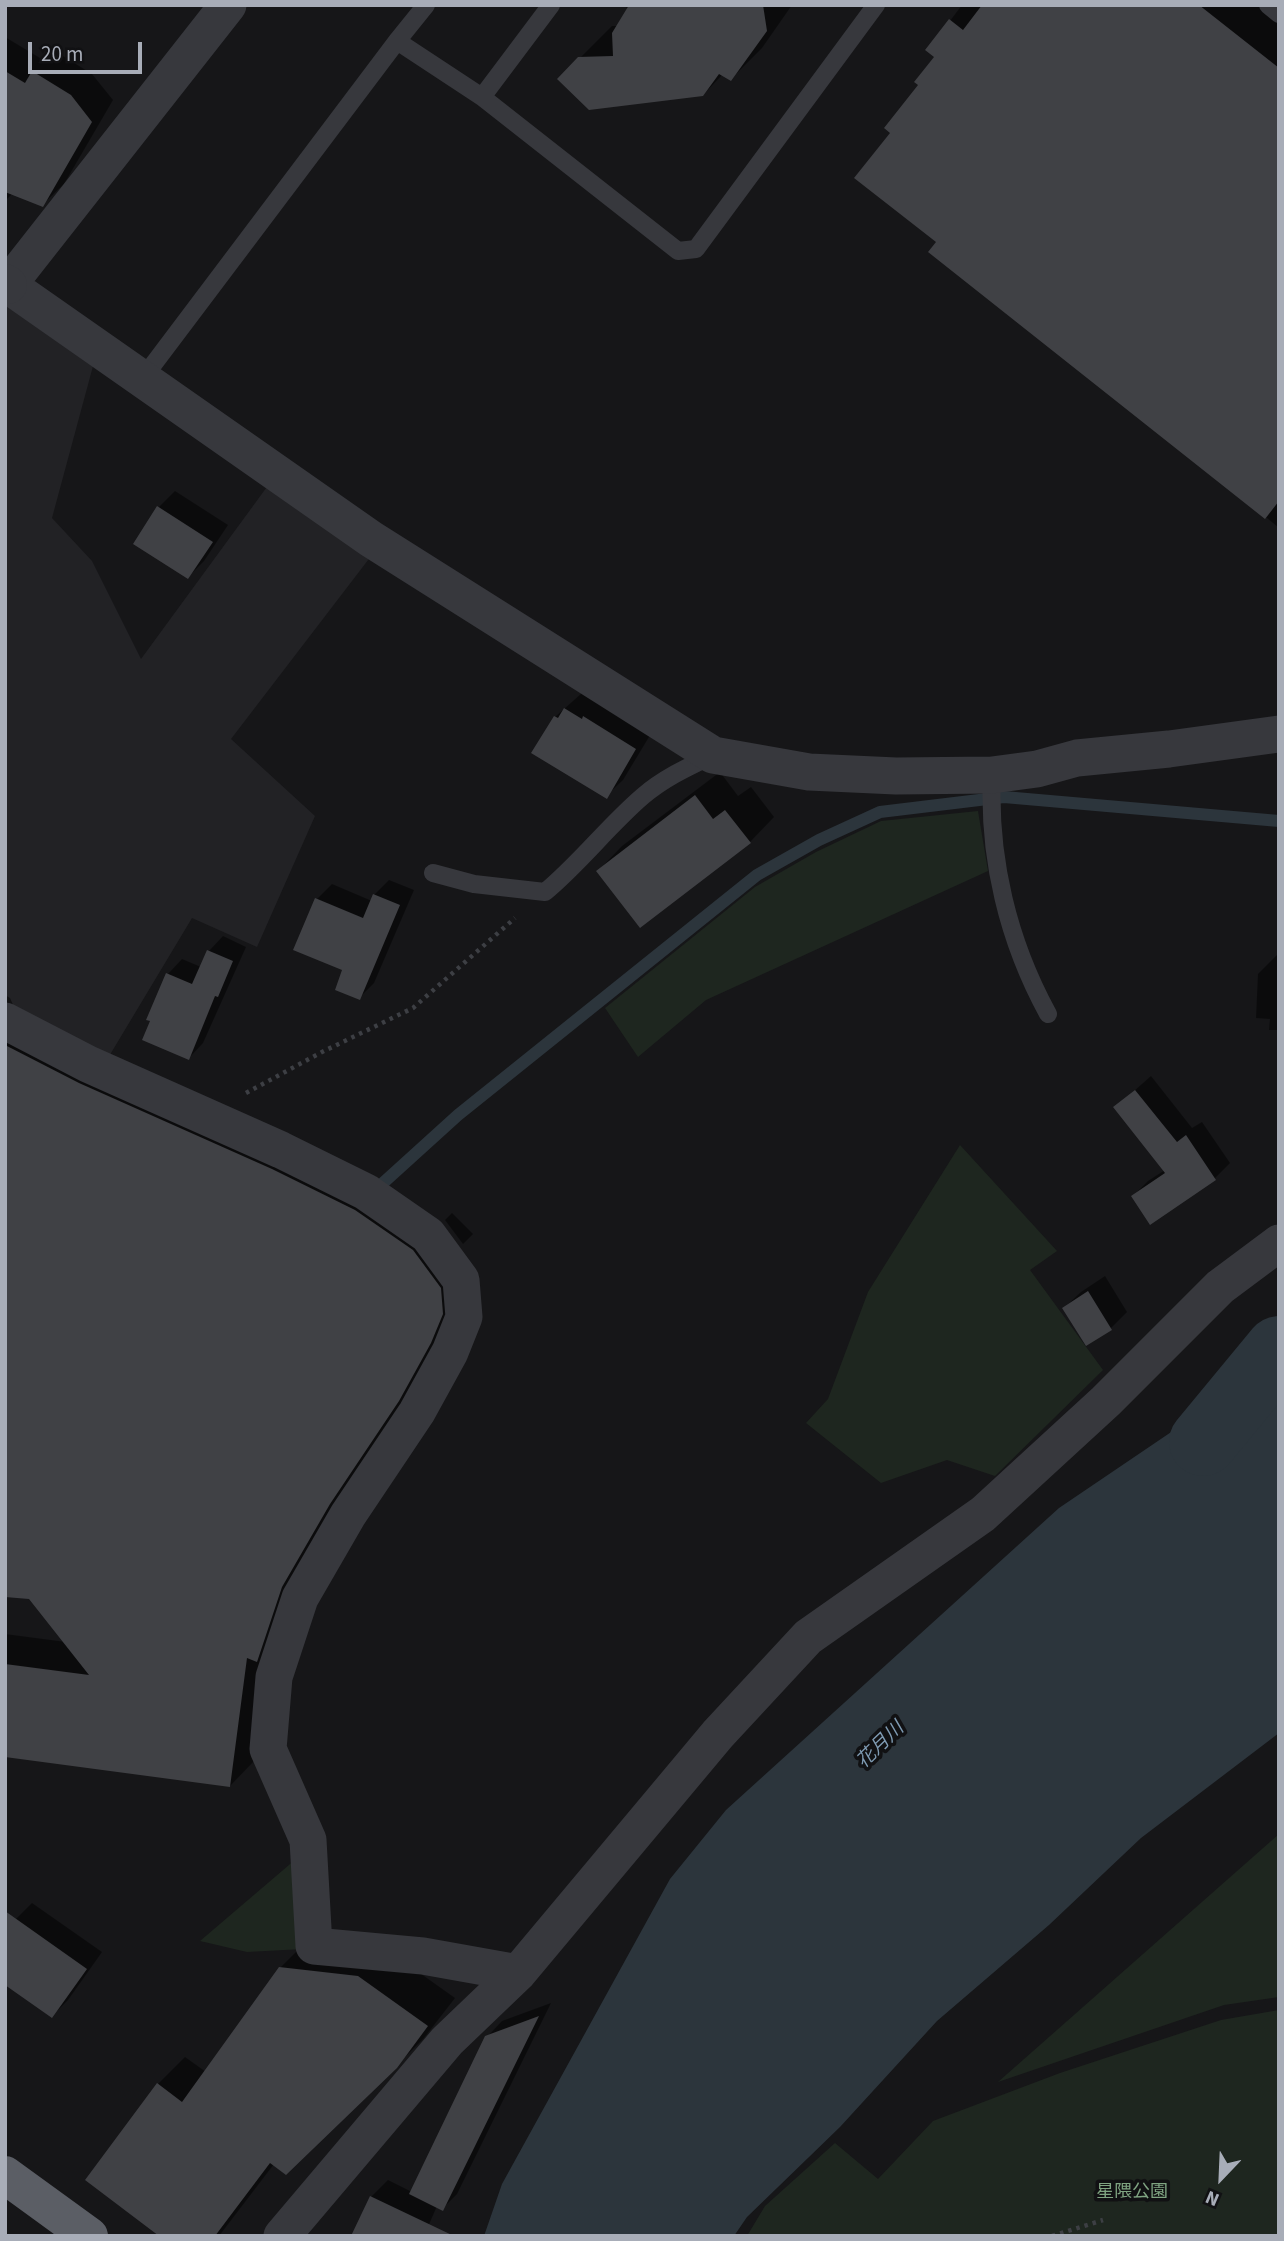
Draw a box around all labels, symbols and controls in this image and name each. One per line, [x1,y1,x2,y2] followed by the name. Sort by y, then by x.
[32,28,145,72] scale bar
[41,39,83,69] text: 20 m
[853,1718,909,1774] water label: 花月川
[1186,2143,1256,2213] north arrow
[1096,2182,1168,2204] park label: 星隈公園
[1202,2183,1224,2213] text: N

